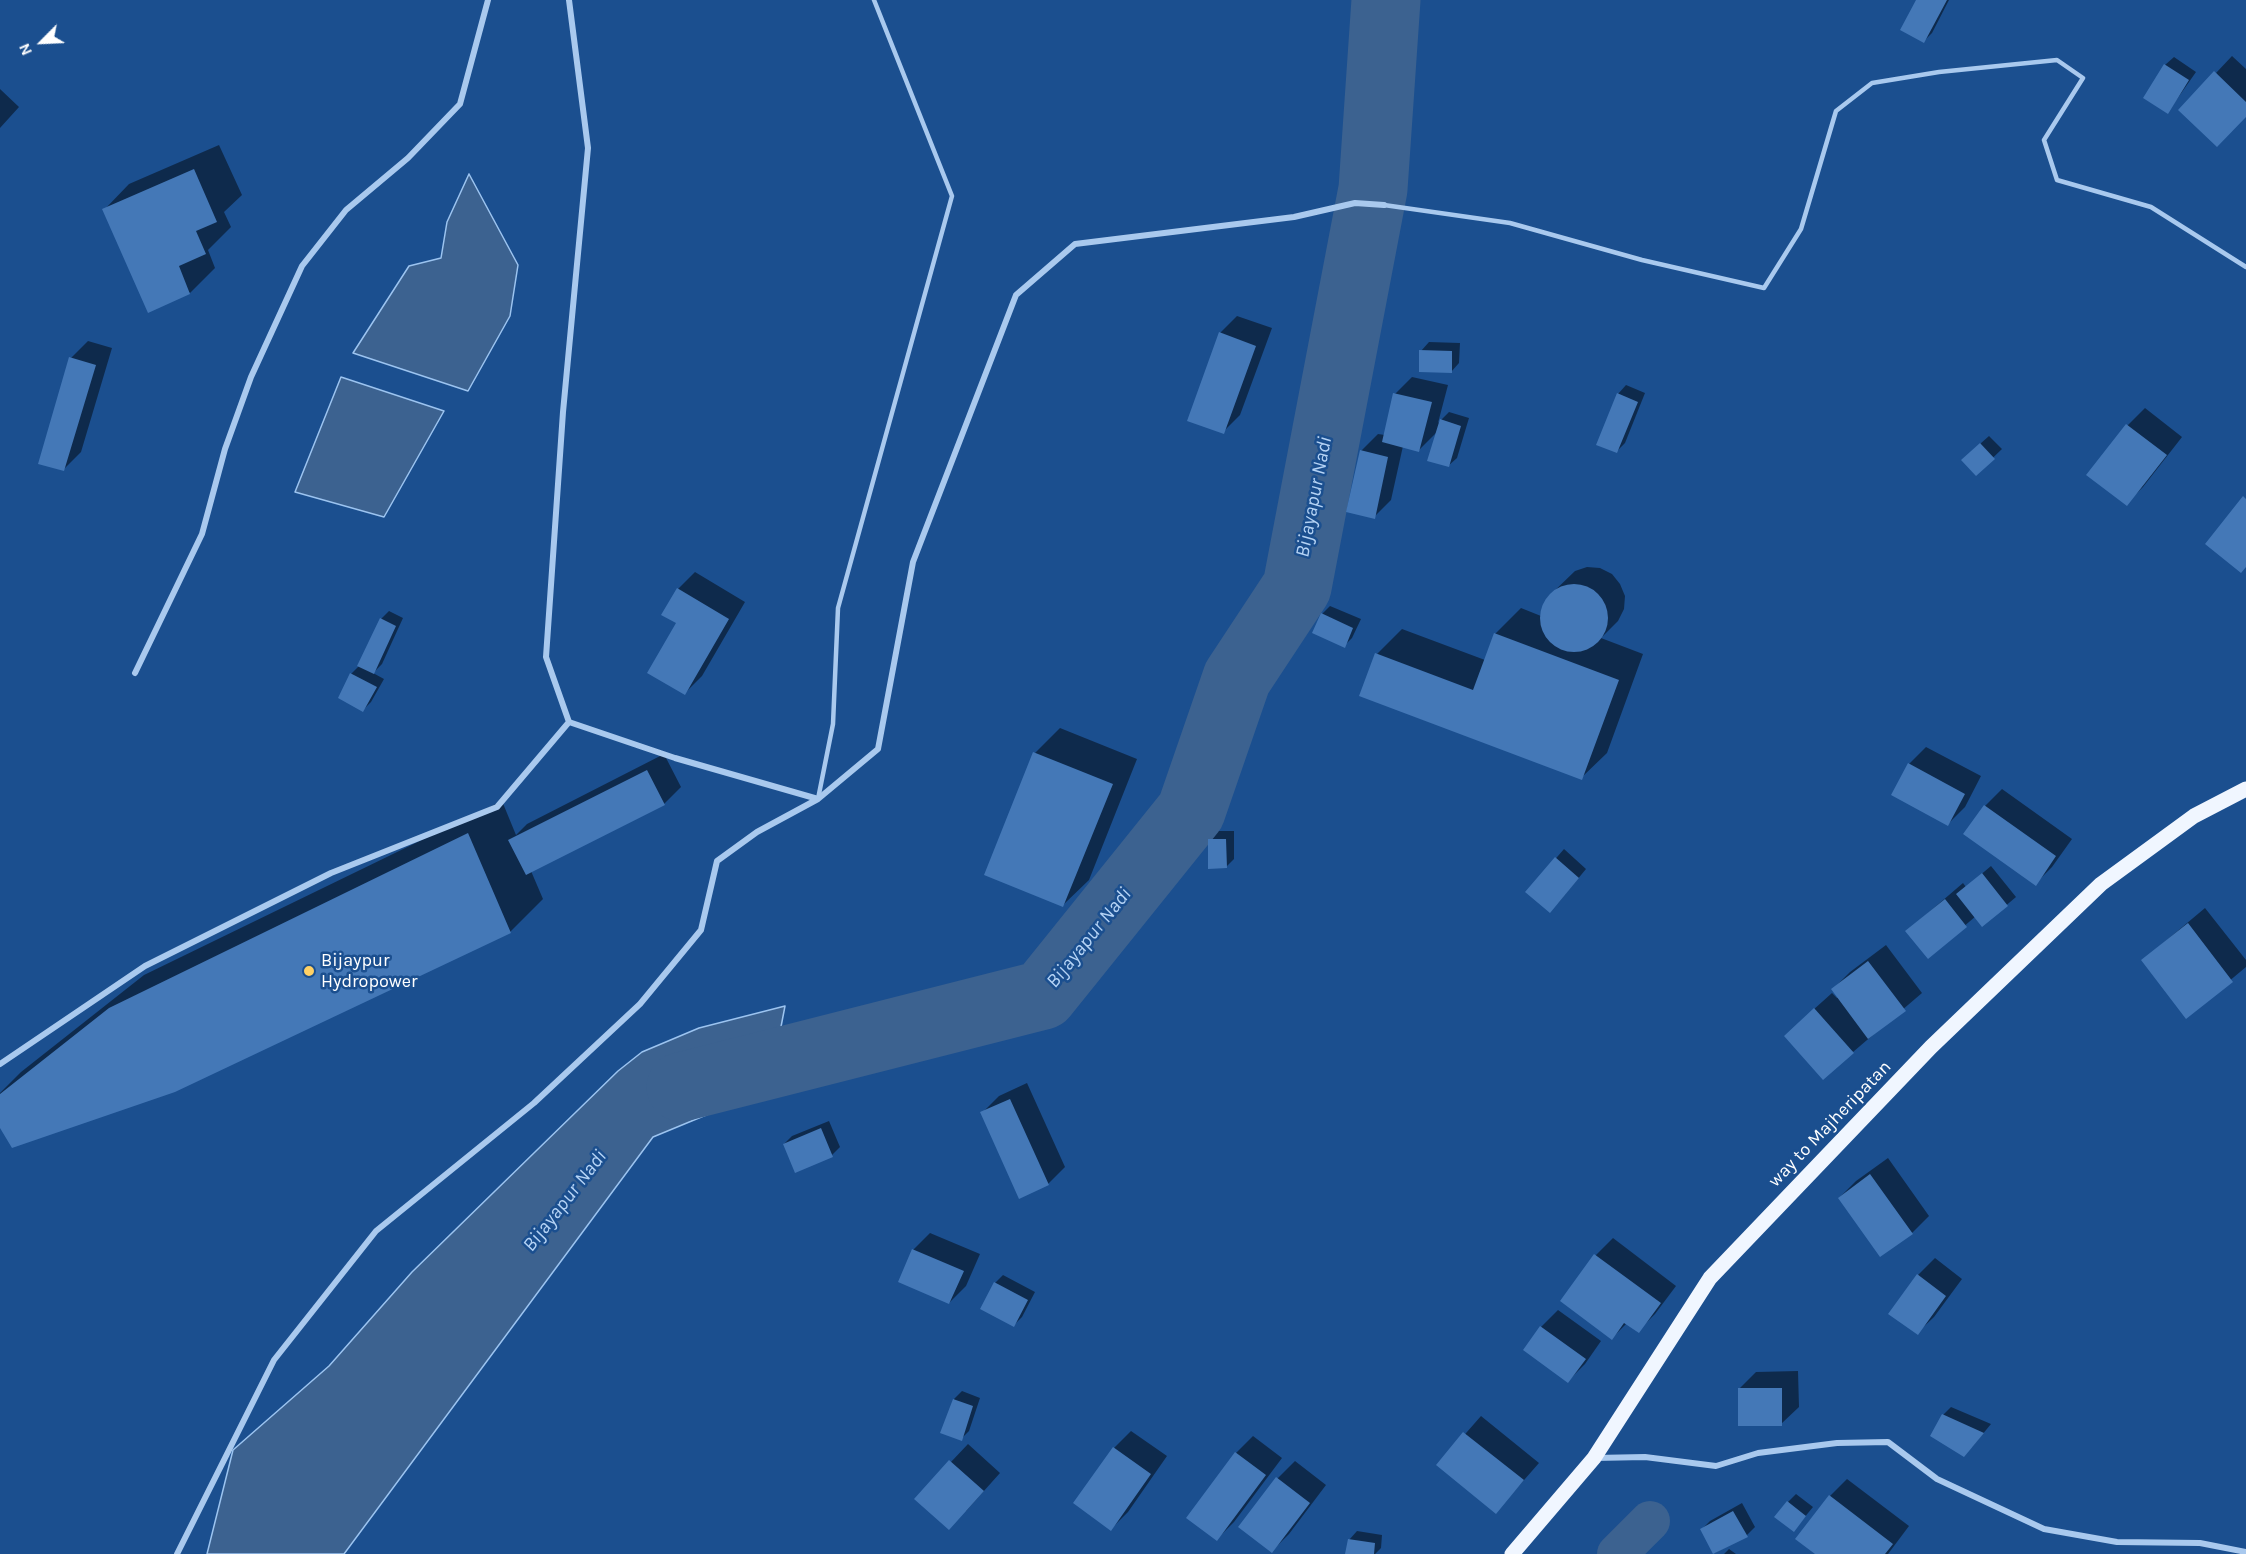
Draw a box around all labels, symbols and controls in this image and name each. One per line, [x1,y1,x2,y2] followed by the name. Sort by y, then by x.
[12,12,72,72] north arrow
[14,40,36,59] text: N
[1291,435,1337,559] water label: Bijayapur Nadi
[1041,883,1137,993] water label: Bijayapur Nadi
[321,950,418,992] place label: Bijaypur Hydropower
[302,964,316,978] marker: Bijaypur Hydropower
[1764,1056,1896,1192] street label: way to Majheripatan
[518,1145,612,1257] water label: Bijayapur Nadi

